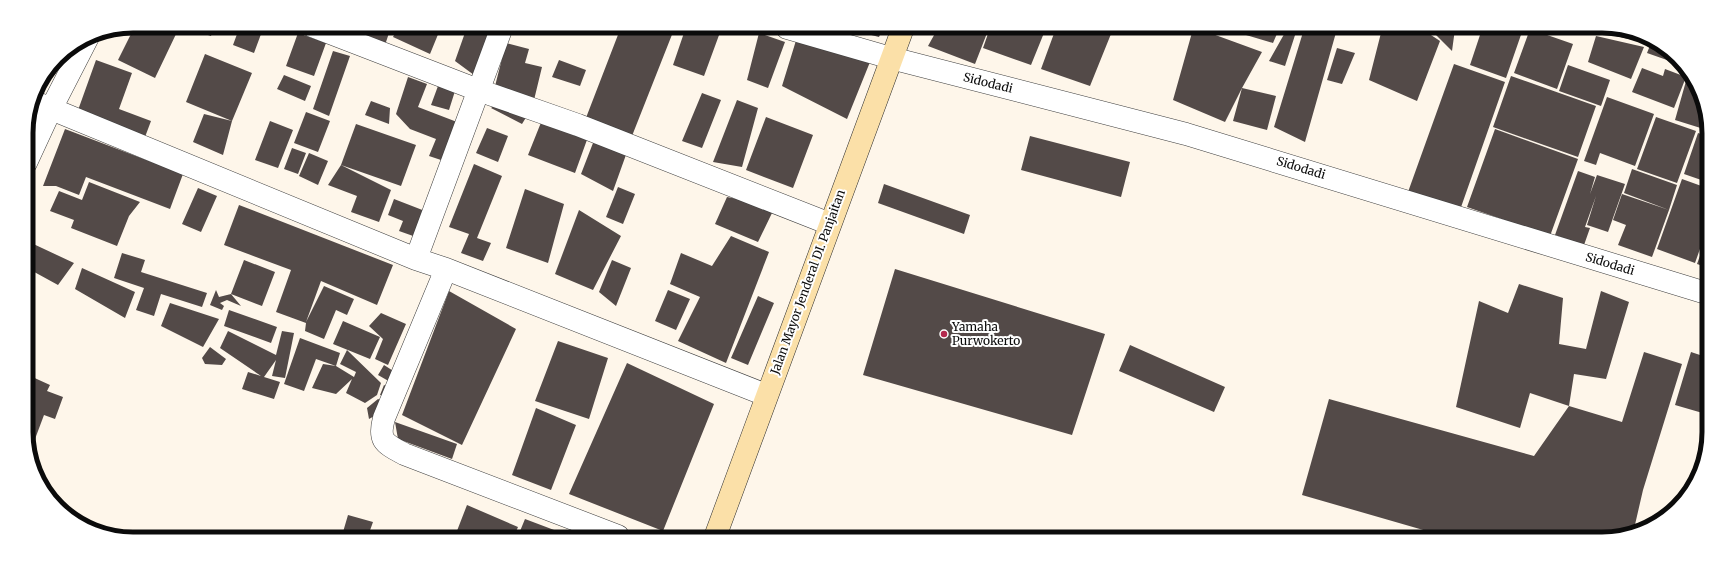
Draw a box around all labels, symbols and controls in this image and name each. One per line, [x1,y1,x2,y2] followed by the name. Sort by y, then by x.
[962,69,1014,96] street label: Sidodadi
[1275,153,1328,182] street label: Sidodadi
[767,187,848,377] street label: Jalan Mayor Jenderal DI. Panjaitan
[1584,249,1637,278] street label: Sidodadi
[951,319,1020,348] place label: Yamaha Purwokerto
[939,329,949,339] marker: Yamaha Purwokerto

